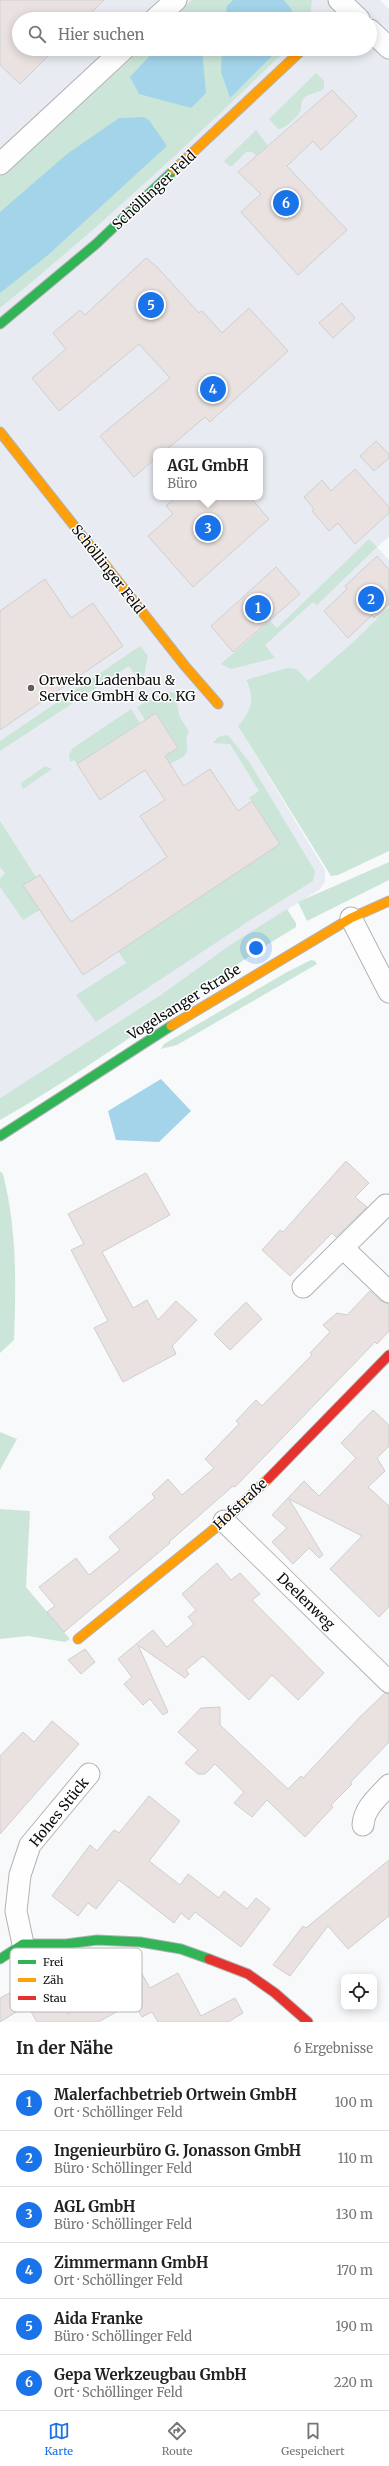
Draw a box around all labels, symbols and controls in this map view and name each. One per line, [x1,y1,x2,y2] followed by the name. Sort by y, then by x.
[12,12,377,56] search box
[26,23,48,45] icon: search
[58,25,145,44] text: Hier suchen
[108,146,200,234] street label: Schöllinger Feld
[273,188,299,218] pin: 6
[138,290,164,320] pin: 5
[200,374,226,404] pin: 4
[153,448,263,500] popup
[167,456,249,475] text: AGL GmbH
[167,475,197,492] text: Büro
[195,513,221,543] pin: 3
[68,521,149,618] street label: Schöllinger Feld
[358,584,384,614] pin: 2
[245,593,271,623] pin: 1
[39,671,195,705] place label: Orweko Ladenbau & Service GmbH & Co. KG
[26,683,36,693] marker: Orweko Ladenbau & Service GmbH & Co. KG
[246,938,266,958] your location
[123,960,244,1045] street label: Vogelsanger Straße
[209,1475,271,1533] street label: Hofstraße
[273,1569,339,1634] street label: Deelenweg
[26,1774,93,1850] street label: Hohes Stück
[10,1948,142,2012] legend
[43,1955,64,1969] text: Frei
[43,1973,64,1987] text: Zäh
[341,1974,377,2010] map controls
[341,1974,377,2010] button: locate
[43,1991,67,2005] text: Stau
[16,2037,113,2059] text: In der Nähe
[294,2040,373,2057] text: 6 Ergebnisse
[54,2085,297,2104] text: Malerfachbetrieb Ortwein GmbH
[26,2094,32,2111] text: 1
[335,2094,373,2111] text: 100 m
[54,2104,183,2121] text: Ort · Schöllinger Feld
[54,2141,301,2160] text: Ingenieurbüro G. Jonasson GmbH
[25,2150,33,2167] text: 2
[338,2150,373,2167] text: 110 m
[54,2160,192,2177] text: Büro · Schöllinger Feld
[54,2197,135,2216] text: AGL GmbH
[25,2206,33,2223] text: 3
[336,2206,373,2223] text: 130 m
[54,2216,192,2233] text: Büro · Schöllinger Feld
[54,2253,208,2272] text: Zimmermann GmbH
[25,2262,33,2279] text: 4
[336,2262,373,2279] text: 170 m
[54,2272,183,2289] text: Ort · Schöllinger Feld
[54,2309,143,2328] text: Aida Franke
[25,2318,33,2335] text: 5
[336,2318,373,2335] text: 190 m
[54,2328,192,2345] text: Büro · Schöllinger Feld
[54,2365,247,2384] text: Gepa Werkzeugbau GmbH
[25,2374,33,2391] text: 6
[334,2374,373,2391] text: 220 m
[54,2384,183,2401] text: Ort · Schöllinger Feld
[44,2420,73,2458] tab: Karte
[162,2420,192,2458] tab: Route
[281,2420,345,2458] tab: Gespeichert

